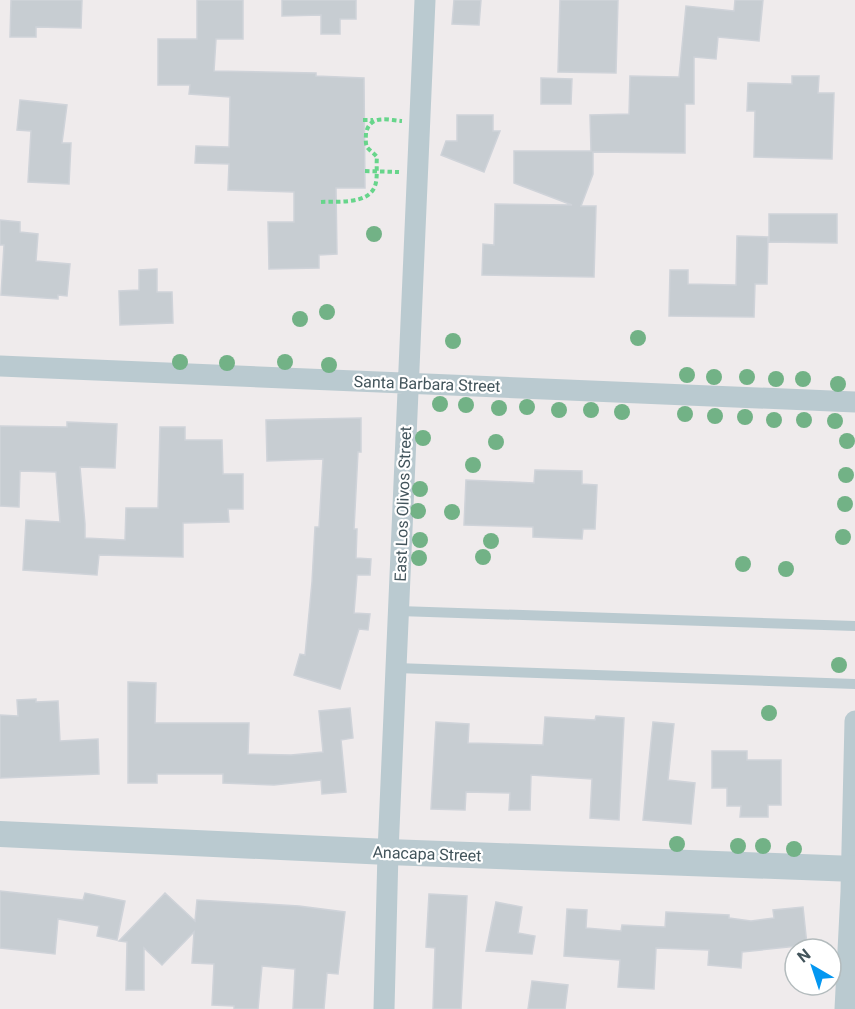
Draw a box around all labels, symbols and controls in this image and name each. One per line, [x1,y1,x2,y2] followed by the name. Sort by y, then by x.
[353,372,501,396] street label: Santa Barbara Street
[391,426,415,582] street label: East Los Olivos Street
[372,843,482,865] street label: Anacapa Street
[783,937,843,997] north arrow
[794,945,814,967] text: N

